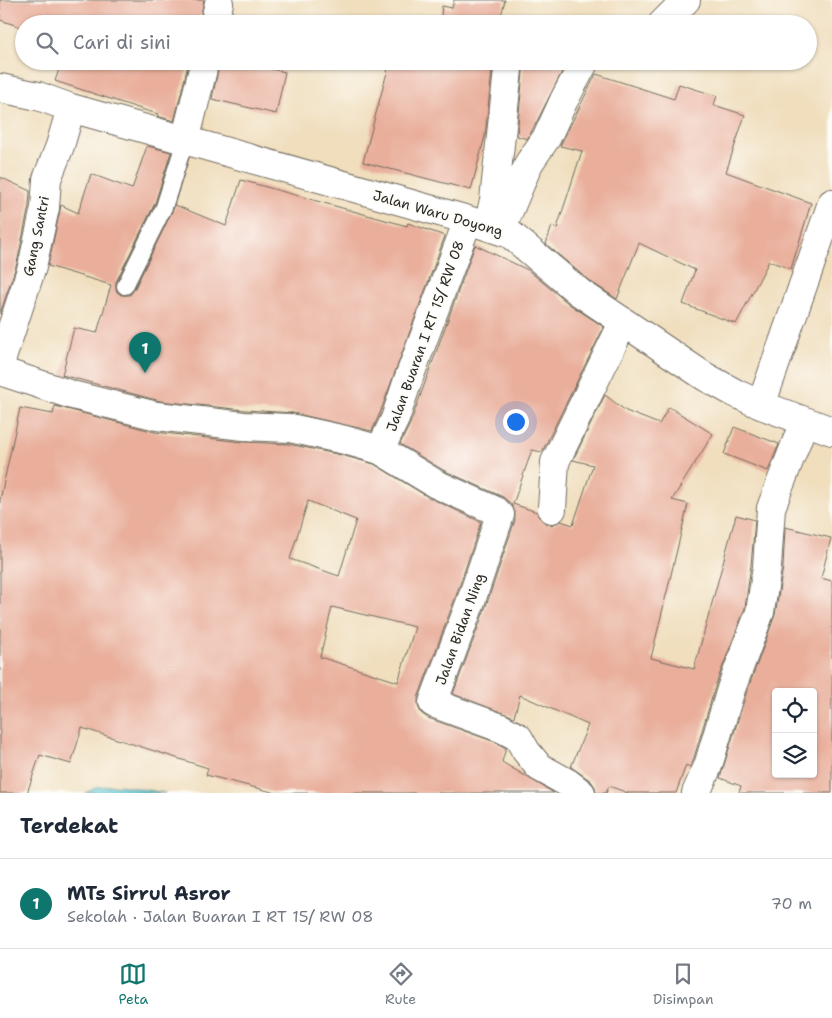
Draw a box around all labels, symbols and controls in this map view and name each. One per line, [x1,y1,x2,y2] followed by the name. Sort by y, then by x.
[15,15,817,70] search box
[33,29,61,57] icon: search
[73,30,171,55] text: Cari di sini
[371,186,505,240] street label: Jalan Waru Doyong
[19,194,53,278] street label: Gang Santri
[382,238,468,434] street label: Jalan Buaran I RT 15/ RW 08
[129,332,161,373] pin: 1
[503,409,529,435] your location
[431,571,489,687] street label: Jalan Bidan Ning
[772,688,817,778] map controls
[772,688,817,733] button: locate
[772,733,817,778] button: layers
[20,812,118,840] text: Terdekat
[67,881,231,906] text: MTs Sirrul Asror
[32,893,40,914] text: 1
[771,893,812,914] text: 70 m
[67,906,373,927] text: Sekolah · Jalan Buaran I RT 15/ RW 08
[118,960,148,1008] tab: Peta
[385,960,416,1008] tab: Rute
[653,960,714,1008] tab: Disimpan

